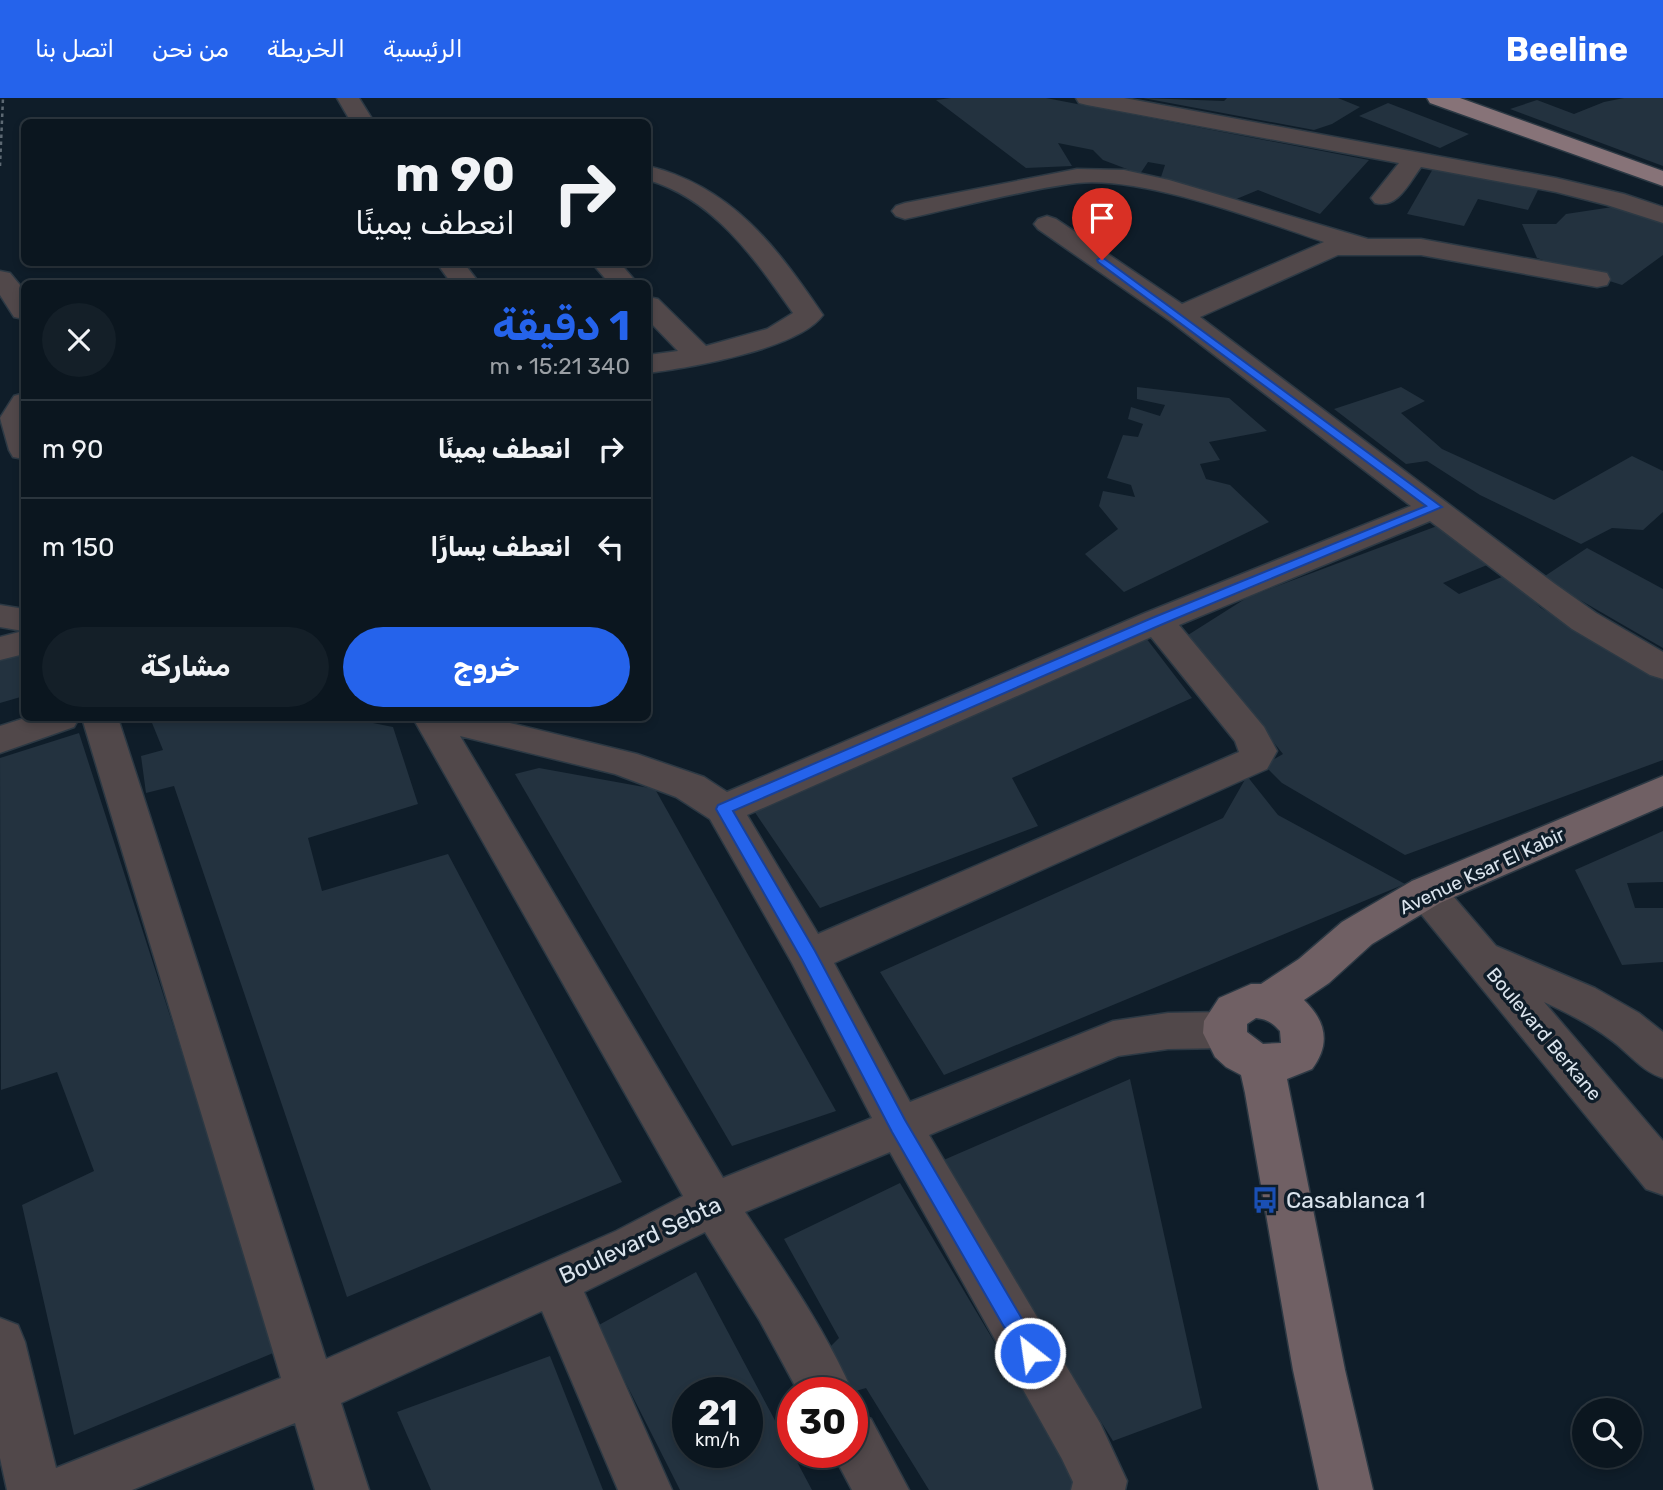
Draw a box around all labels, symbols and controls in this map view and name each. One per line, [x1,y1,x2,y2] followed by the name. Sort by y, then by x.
[1506,30,1628,69] text: Beeline
[35,35,114,63] text: اتصل بنا
[152,35,229,63] text: من نحن
[267,35,345,63] text: الخريطة
[383,35,463,63] text: الرئيسية
[395,145,515,203] text: 90 m
[539,147,630,238] icon: right
[1072,188,1132,260] pin
[1083,199,1121,237] icon: arrive
[355,204,515,242] text: انعطف يمينًا
[492,301,630,351] text: 1 دقيقة
[42,303,116,377] button: close
[490,352,630,380] text: 340 m · 15:21
[592,430,630,468] icon: right
[42,434,103,465] text: 90 m
[438,434,571,465] text: انعطف يمينًا
[592,528,630,566] icon: left
[42,532,115,563] text: 150 m
[430,532,571,563] text: انعطف يسارًا
[42,627,329,707] button: مشاركة
[343,627,630,707] button: خروج
[1396,822,1569,919] street label: Avenue Ksar El Kabir
[1482,963,1606,1105] street label: Boulevard Berkane
[1250,1185,1280,1215] bus stop icon: Casablanca 1
[1286,1186,1425,1214] place label: Casablanca 1
[554,1190,726,1290] street label: Boulevard Sebta
[993,1316,1067,1390] position arrow
[777,1377,868,1468] speed limit sign: 30
[697,1392,738,1434] text: 21
[1572,1398,1642,1468] map controls
[1572,1398,1642,1468] button: search
[695,1429,740,1451] text: km/h

